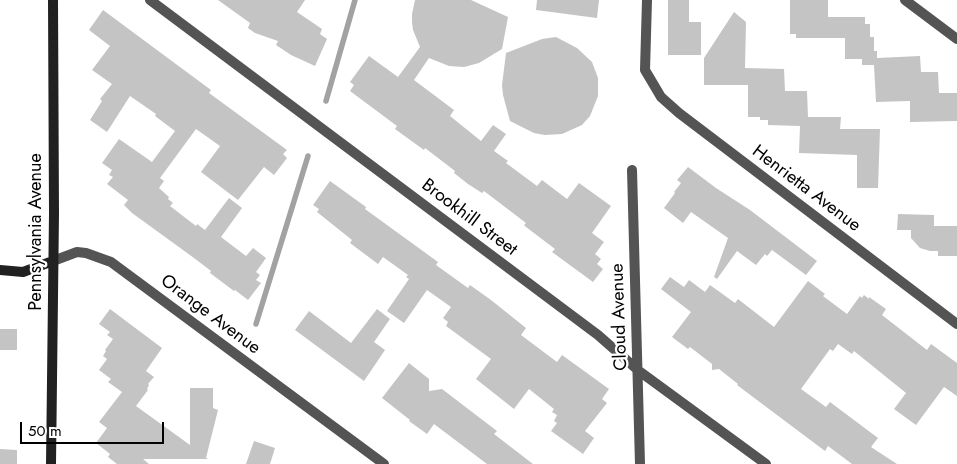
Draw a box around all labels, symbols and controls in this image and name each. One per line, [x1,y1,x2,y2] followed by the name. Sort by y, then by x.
[747,141,865,237] street label: Henrietta Avenue
[26,153,48,311] street label: Pennsylvania Avenue
[417,175,521,261] street label: Brookhill Street
[607,263,633,371] street label: Cloud Avenue
[156,270,264,360] street label: Orange Avenue
[22,412,166,444] scale bar
[28,420,62,442] text: 50 m

